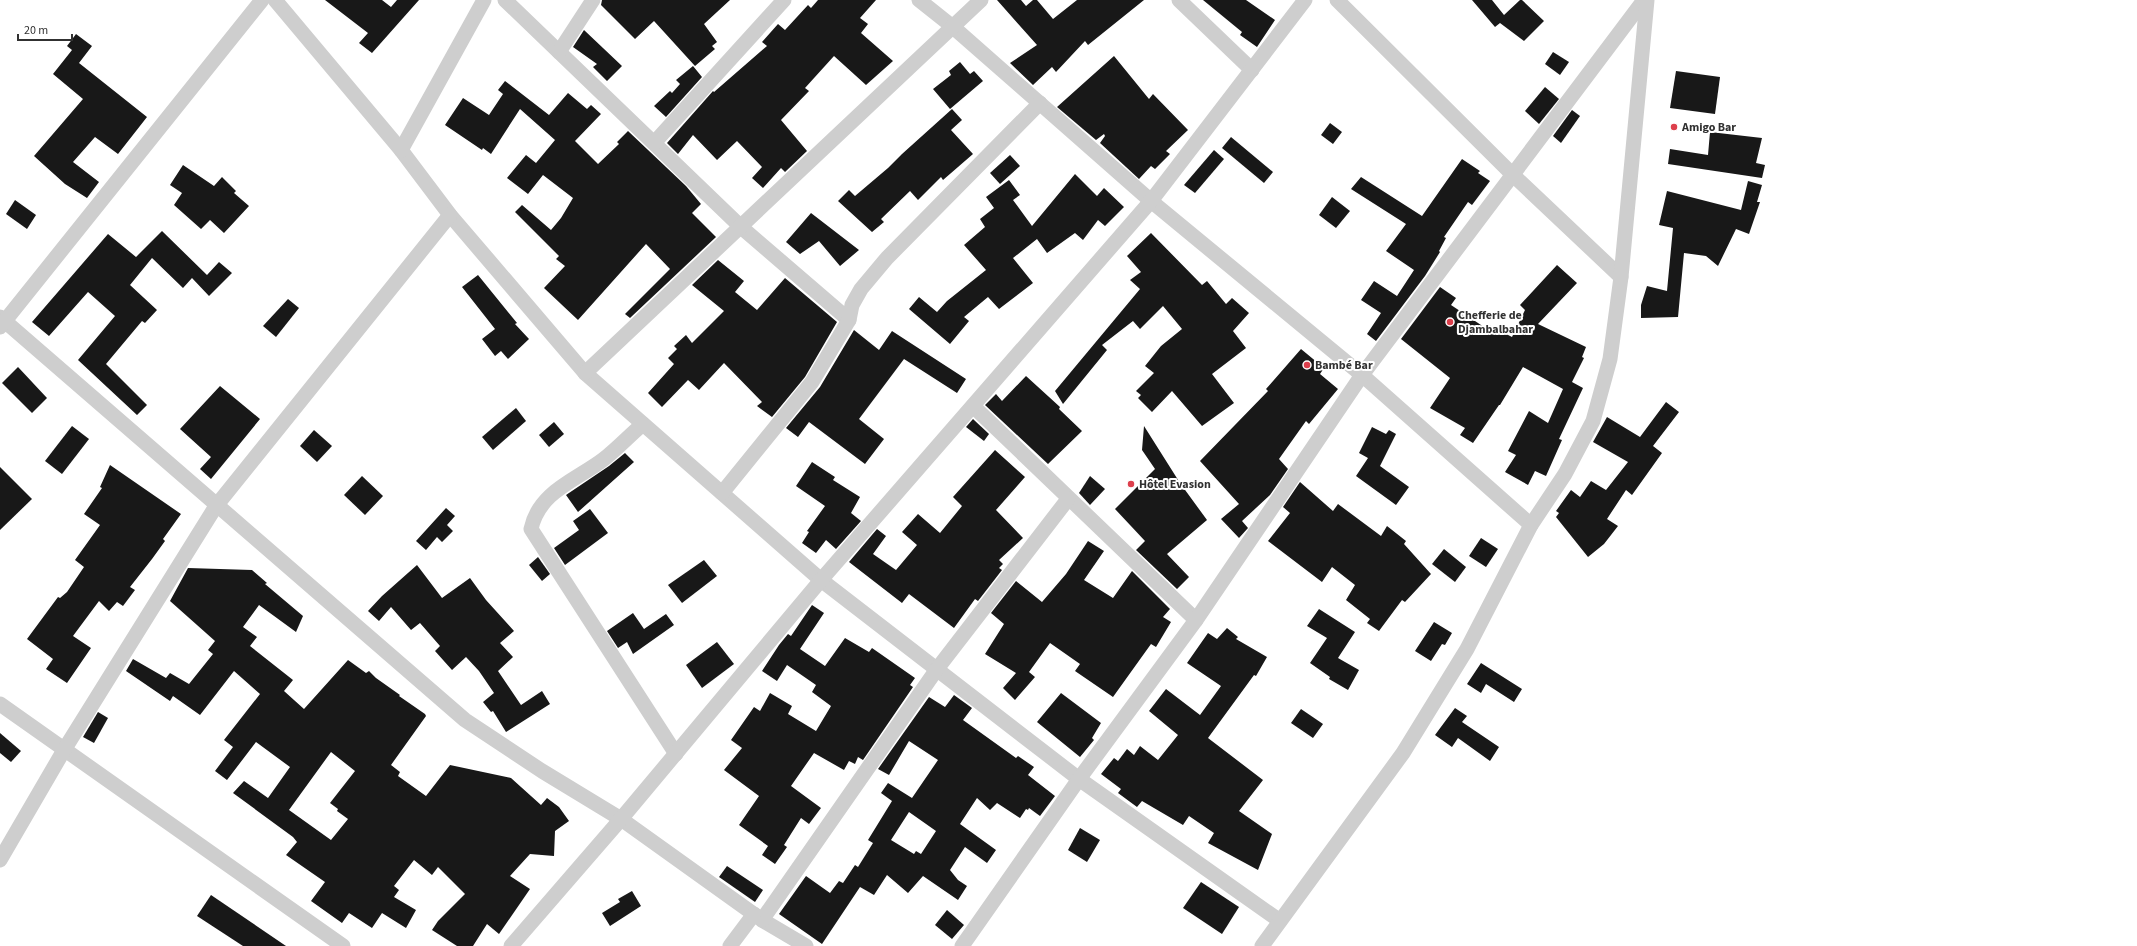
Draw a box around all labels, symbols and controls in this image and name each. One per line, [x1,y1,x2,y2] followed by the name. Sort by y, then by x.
[18,16,72,42] scale bar
[24,22,48,39] text: 20 m
[1681,119,1736,136] place label: Amigo Bar
[1669,122,1679,132] marker: Amigo Bar
[1458,307,1533,338] place label: Chefferie de Djambalbahar
[1445,317,1455,327] marker: Chefferie de Djambalbahar
[1315,357,1373,374] place label: Bambé Bar
[1302,360,1312,370] marker: Bambé Bar
[1139,476,1211,493] place label: Hôtel Evasion
[1126,479,1136,489] marker: Hôtel Evasion

